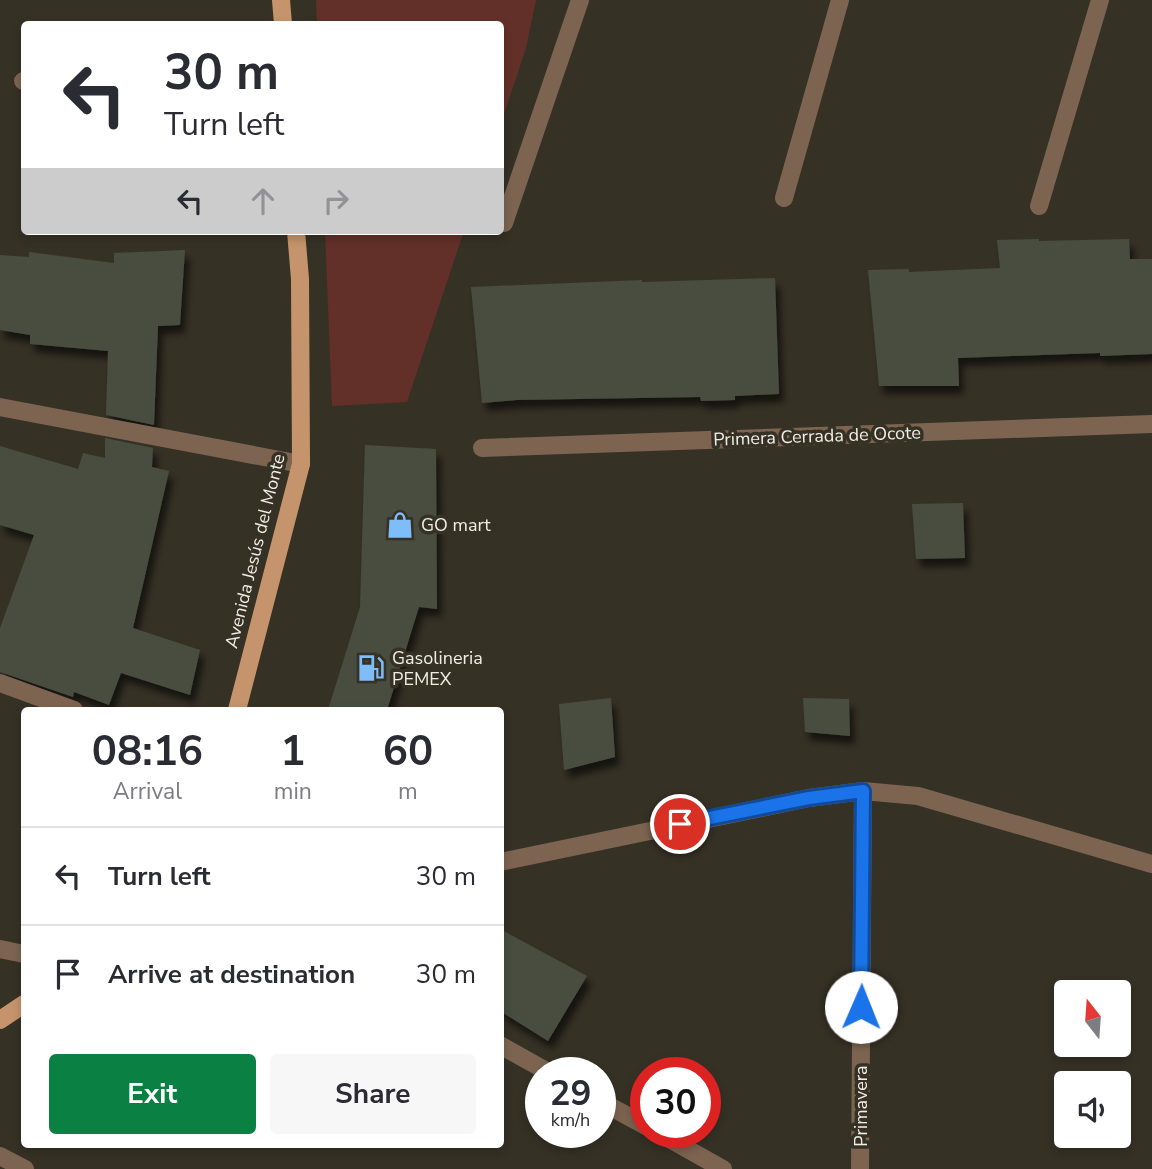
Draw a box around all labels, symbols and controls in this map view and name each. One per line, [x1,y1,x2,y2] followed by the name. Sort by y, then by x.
[164,39,279,106] text: 30 m
[49,49,140,140] icon: left
[164,103,284,146] text: Turn left
[171,182,209,220] icon: left
[244,182,282,220] icon: ahead
[317,182,355,220] icon: right
[713,420,921,452] street label: Primera Cerrada de Ocote
[219,451,291,651] street label: Avenida Jesús del Monte
[385,510,415,540] shop icon: GO mart
[421,513,491,537] place label: GO mart
[392,646,483,691] place label: Gasolineria PEMEX
[356,653,386,683] fuel station icon: Gasolineria PEMEX
[92,723,203,780] text: 08:16
[280,723,305,780] text: 1
[383,723,433,780] text: 60
[113,776,182,807] text: Arrival
[274,776,312,807] text: min
[398,776,418,807] text: m
[650,794,710,854] pin
[661,805,699,843] icon: arrive
[49,857,87,895] icon: left
[108,859,211,894] text: Turn left
[416,859,476,894] text: 30 m
[49,955,87,993] icon: arrive
[108,957,355,992] text: Arrive at destination
[416,957,476,992] text: 30 m
[824,970,898,1044] position arrow
[1054,980,1130,1057] north arrow
[1054,980,1131,1148] map controls
[49,1054,256,1134] button: Exit
[270,1054,476,1134] button: Share
[630,1057,721,1148] speed limit sign: 30
[849,1065,873,1147] street label: Primavera
[549,1070,592,1117] text: 29
[1054,1071,1131,1148] button: sound
[551,1108,590,1132] text: km/h

